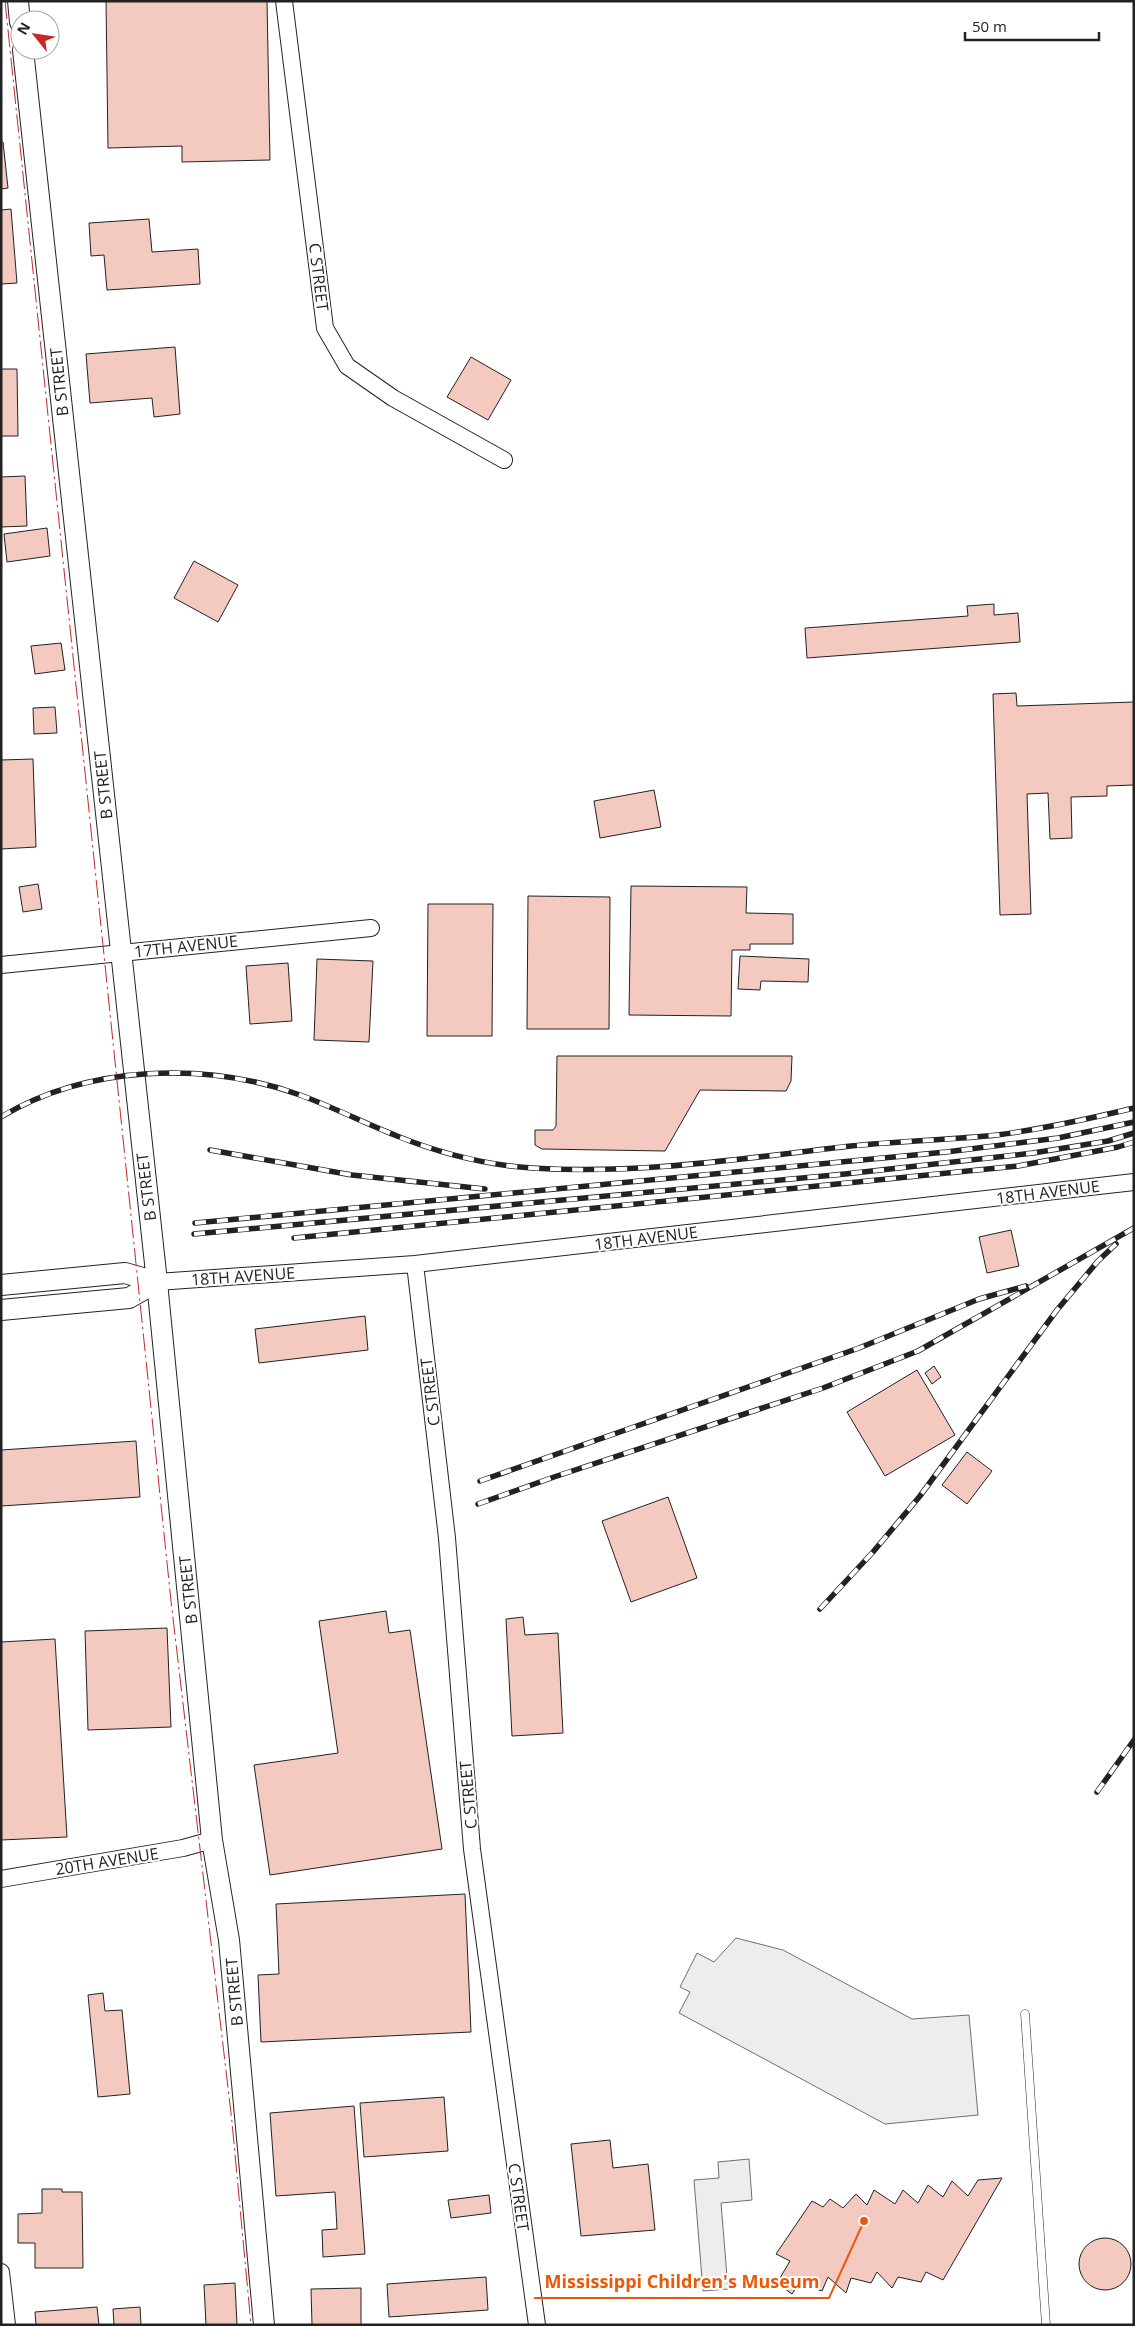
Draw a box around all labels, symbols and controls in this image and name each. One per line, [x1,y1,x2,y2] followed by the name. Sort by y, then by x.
[10,10,60,60] north arrow
[965,10,1099,42] scale bar
[972,16,1007,36] text: 50 m
[12,19,34,38] text: N
[304,242,334,312] street label: C STREET
[44,347,74,417] street label: B STREET
[88,750,118,820] street label: B STREET
[133,930,239,962] street label: 17TH AVENUE
[131,1151,161,1222] street label: B STREET
[995,1175,1101,1209] street label: 18TH AVENUE
[593,1221,699,1255] street label: 18TH AVENUE
[190,1261,296,1291] street label: 18TH AVENUE
[415,1357,445,1427] street label: C STREET
[173,1555,203,1625] street label: B STREET
[454,1760,482,1830] street label: C STREET
[54,1842,160,1880] street label: 20TH AVENUE
[220,1957,248,2027] street label: B STREET
[503,2162,535,2233] street label: C STREET
[534,2265,829,2298] callout: Mississippi Children's Museum
[545,2269,819,2293] text: Mississippi Children's Museum

